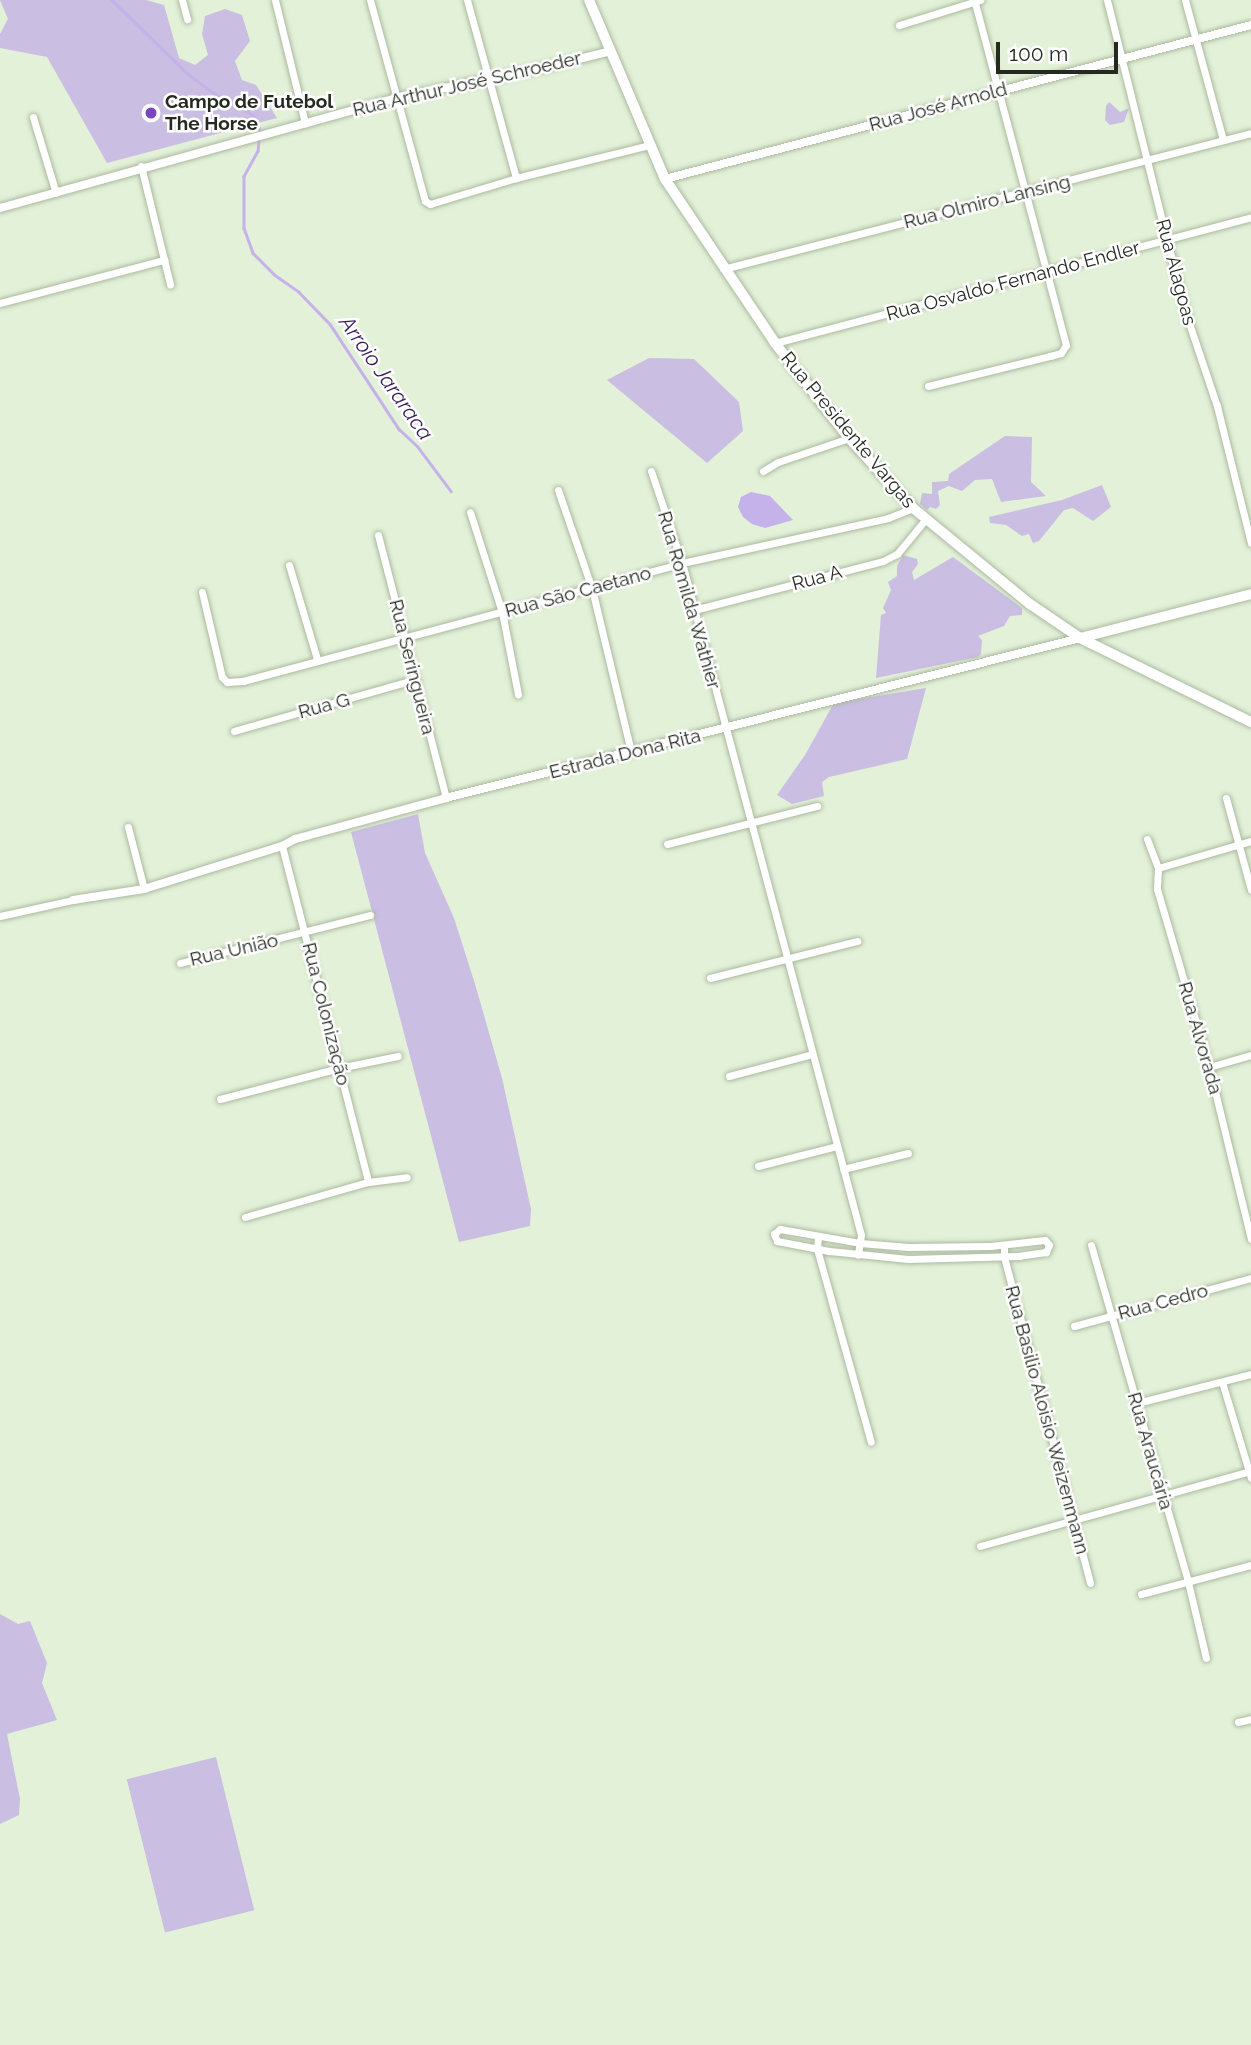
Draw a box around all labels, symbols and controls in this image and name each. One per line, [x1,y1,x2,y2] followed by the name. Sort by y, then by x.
[999,28,1122,72] scale bar
[1009,41,1068,66] text: 100 m
[350,46,584,122] street label: Rua Arthur José Schroeder
[866,77,1010,137] street label: Rua José Arnold
[165,91,333,135] place label: Campo de Futebol The Horse
[143,105,159,121] marker: Campo de Futebol The Horse
[901,170,1073,234] street label: Rua Olmiro Lansing
[1151,216,1201,328] street label: Rua Alagoas
[884,236,1142,326] street label: Rua Osvaldo Fernando Endler
[334,311,438,445] water label: Arroio Jararaca
[776,347,920,513] street label: Rua Presidente Vargas
[653,508,725,692] street label: Rua Romilda Wathier
[789,560,845,596] street label: Rua A
[502,562,654,622] street label: Rua São Caetano
[384,597,440,737] street label: Rua Seringueira
[296,688,352,724] street label: Rua G
[547,724,703,784] street label: Estrada Dona Rita
[188,929,280,971] street label: Rua União
[297,940,355,1088] street label: Rua Colonização
[1173,979,1227,1097] street label: Rua Alvorada
[1115,1279,1211,1325] street label: Rua Cedro
[1000,1282,1094,1558] street label: Rua Basilio Aloisio Weizenmann
[1122,1389,1178,1513] street label: Rua Araucária

